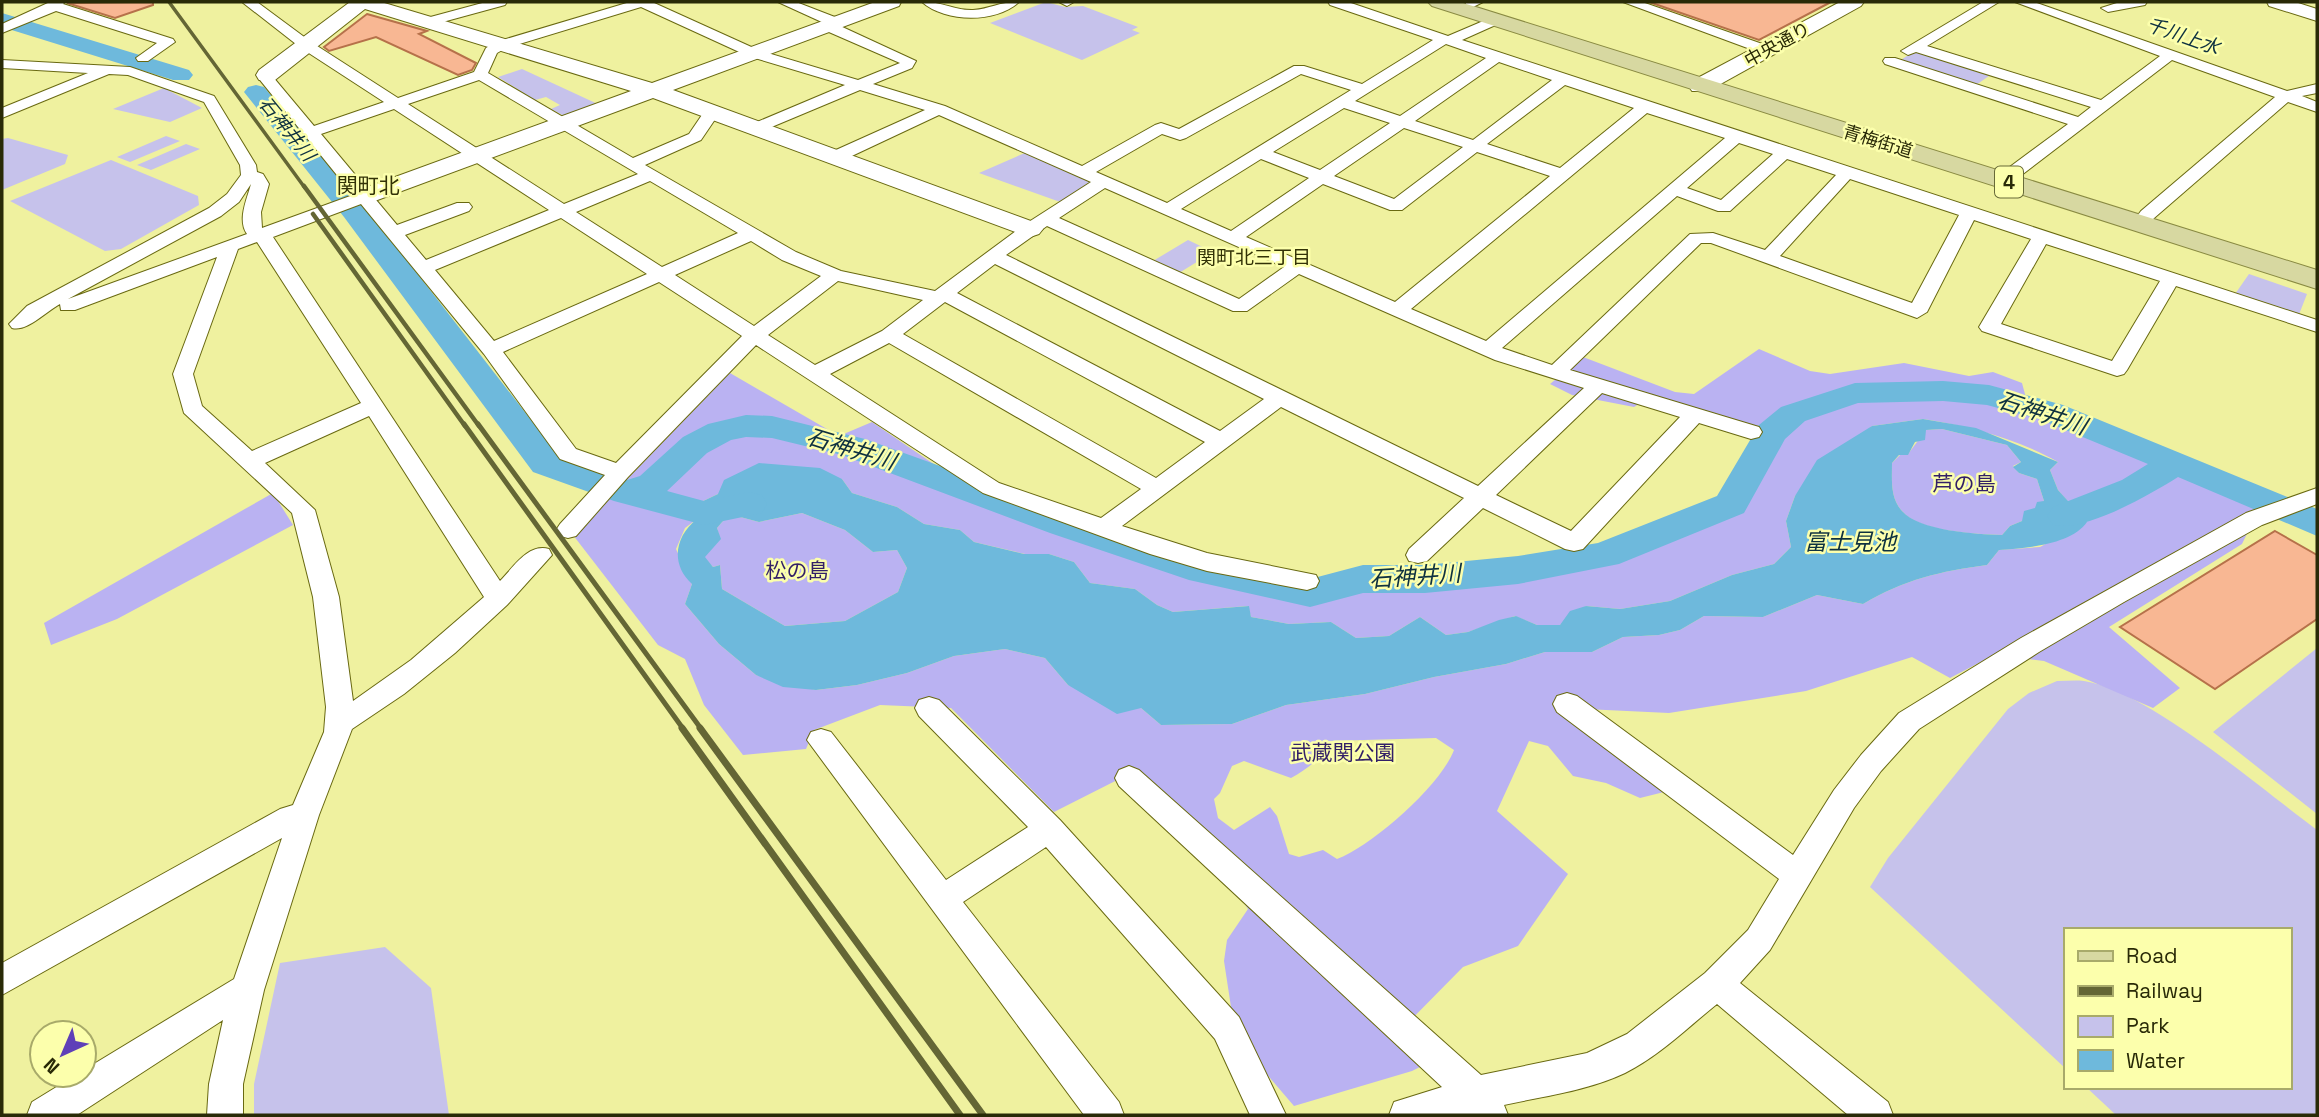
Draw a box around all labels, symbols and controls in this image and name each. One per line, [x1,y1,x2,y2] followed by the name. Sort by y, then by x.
[2143,12,2225,61] water label: 千川上水
[1740,16,1814,72] street label: 中央通り
[253,92,322,168] water label: 石神井川
[1840,119,1916,163] street label: 青梅街道
[1995,166,2023,198] road number: 4
[337,172,400,199] district label: 関町北
[1197,245,1311,270] district label: 関町北三丁目
[1994,385,2093,442] water label: 石神井川
[803,421,902,478] water label: 石神井川
[1933,470,1996,497] park label: 芦の島
[1804,527,1898,557] water label: 富士見池
[766,557,829,584] park label: 松の島
[1368,558,1465,594] water label: 石神井川
[1291,739,1396,766] park label: 武蔵関公園
[2064,928,2291,1089] legend
[2126,942,2178,969] text: Road
[2126,977,2203,1004] text: Railway
[2126,1012,2170,1039] text: Park
[28,1019,98,1089] north arrow
[2126,1047,2185,1074] text: Water
[38,1052,65,1079] text: N

